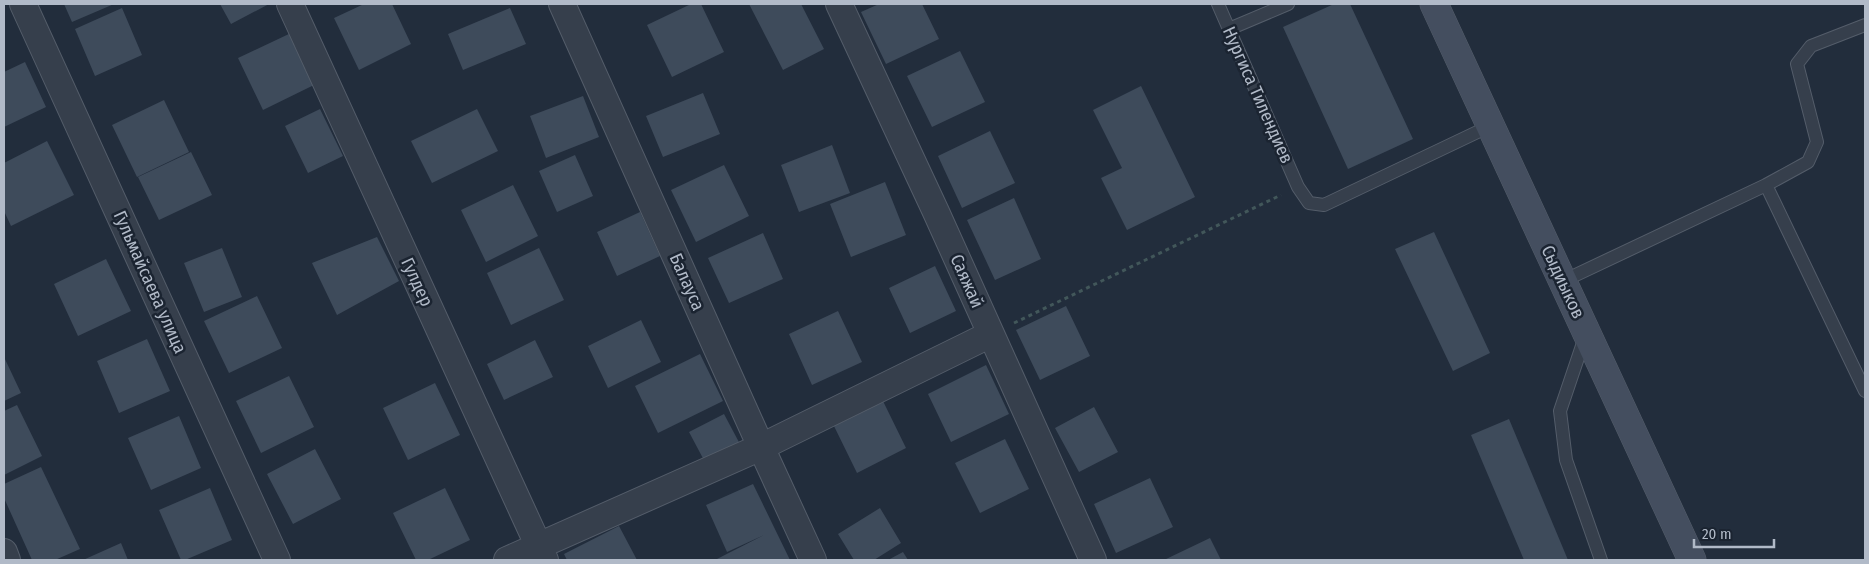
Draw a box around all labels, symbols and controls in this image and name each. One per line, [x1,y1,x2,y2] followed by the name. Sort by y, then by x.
[1218,23,1298,167] street label: Нургиса Тилендиев
[109,207,191,357] street label: Гульмайсаева улица
[1536,242,1590,322] street label: Сыдиыков
[665,250,709,314] street label: Балауса
[945,251,989,311] street label: Саяжай
[396,254,438,310] street label: Гулдер
[1694,516,1774,548] scale bar
[1702,525,1732,543] text: 20 m

